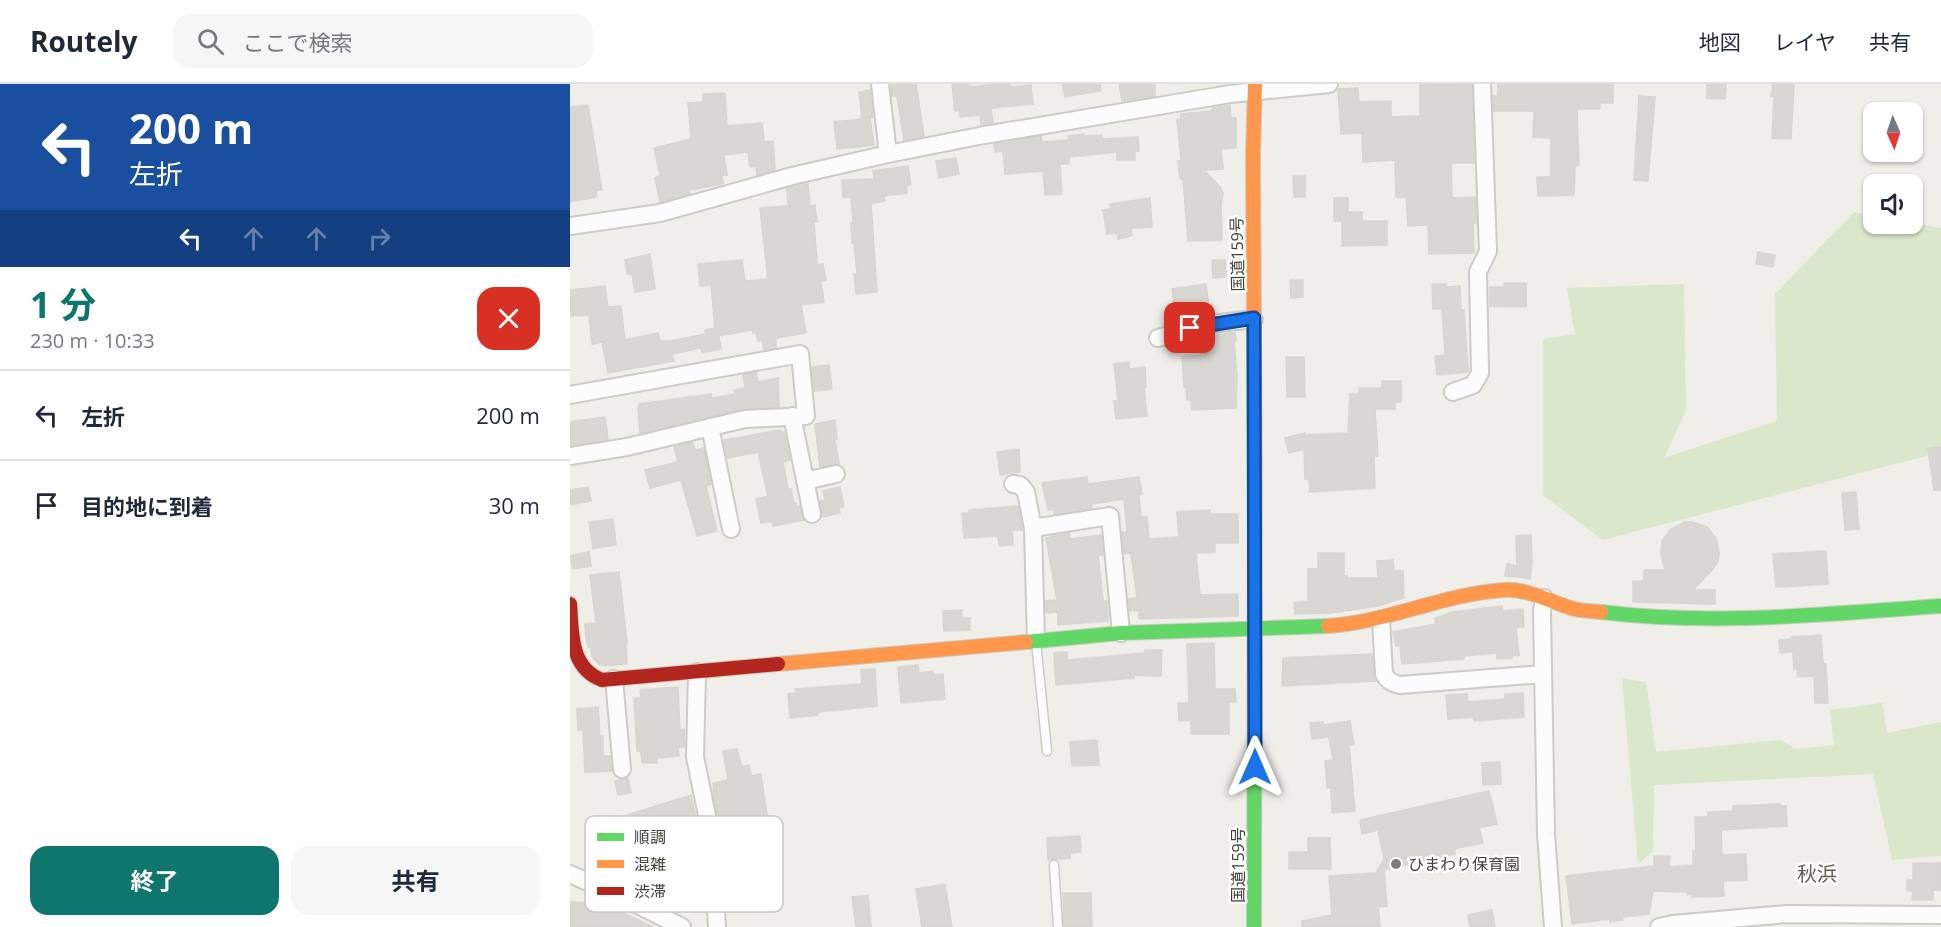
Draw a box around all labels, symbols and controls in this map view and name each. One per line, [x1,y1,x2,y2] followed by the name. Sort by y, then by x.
[173,14,593,68] search box
[30,22,137,60] text: Routely
[194,25,227,58] icon: search
[242,27,352,57] text: ここで検索
[1699,28,1741,56] text: 地図
[1774,28,1836,56] text: レイヤ
[1869,28,1911,56] text: 共有
[129,99,253,156] text: 200 m
[1863,102,1923,162] north arrow
[1863,102,1923,234] map controls
[30,108,108,186] icon: left
[129,155,183,192] text: 左折
[1863,174,1923,234] button: sound
[1225,216,1249,292] street label: 国道159号
[174,222,207,255] icon: left
[237,222,270,255] icon: ahead
[300,222,333,255] icon: ahead
[363,222,396,255] icon: right
[30,280,96,329] text: 1 分
[477,287,540,350] button: close
[1164,302,1215,353] pin
[1173,311,1206,344] icon: arrive
[30,327,155,354] text: 230 m · 10:33
[30,399,63,432] icon: left
[476,400,540,430] text: 200 m
[81,401,125,431] text: 左折
[30,489,63,522] icon: arrive
[489,490,540,520] text: 30 m
[81,491,213,521] text: 目的地に到着
[1223,735,1287,799] position arrow
[585,816,783,912] legend
[634,826,666,848] text: 順調
[1227,827,1249,903] street label: 国道159号
[30,846,279,915] button: 終了
[291,846,540,915] button: 共有
[634,853,666,875] text: 混雑
[1408,853,1520,875] place label: ひまわり保育園
[1389,857,1403,871] marker: ひまわり保育園
[1797,860,1837,887] district label: 秋浜
[634,880,666,902] text: 渋滞

